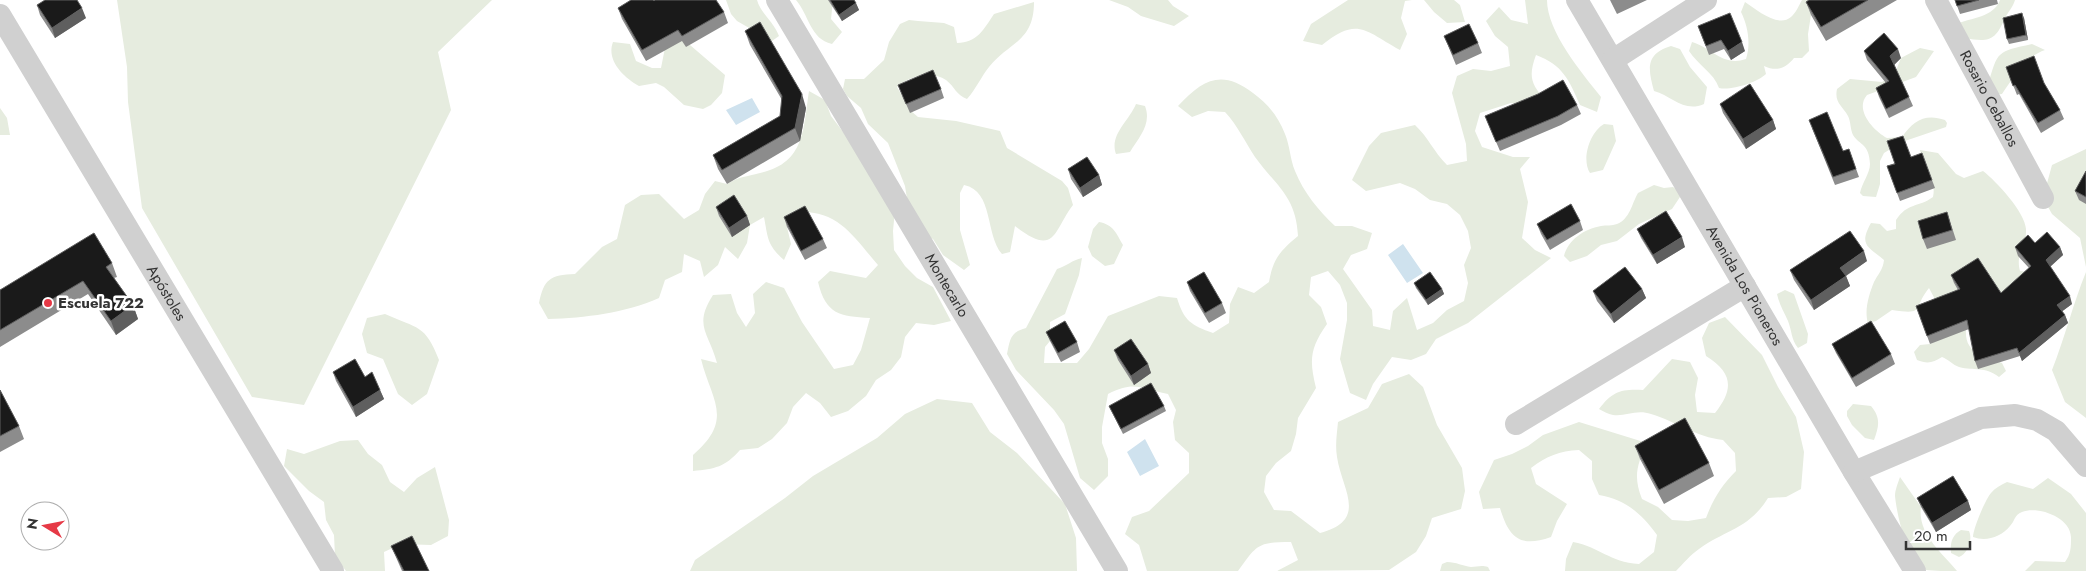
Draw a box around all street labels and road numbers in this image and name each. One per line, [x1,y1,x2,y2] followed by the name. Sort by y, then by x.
[1954,46,2024,151] street label: Rosario Ceballos
[1701,221,1788,350] street label: Avenida Los Pioneros
[919,249,974,321] street label: Montecarlo
[141,261,192,325] street label: Apóstoles

